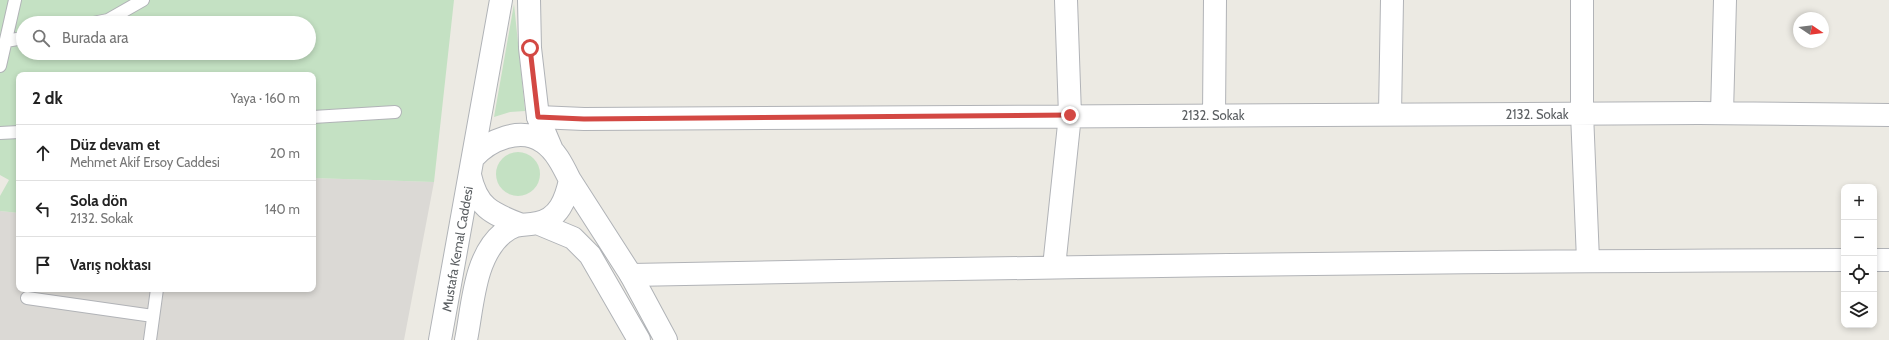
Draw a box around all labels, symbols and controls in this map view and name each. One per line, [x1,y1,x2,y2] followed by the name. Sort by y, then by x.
[1793,12,1829,48] north arrow
[16,16,316,60] search box
[30,27,52,49] icon: search
[62,29,129,47] text: Burada ara
[521,39,539,57] route start
[32,88,63,108] text: 2 dk
[231,90,300,106] text: Yaya · 160 m
[1061,106,1079,124] route end
[1505,106,1569,122] street label: 2132. Sokak
[1181,107,1245,123] street label: 2132. Sokak
[70,136,160,154] text: Düz devam et
[32,142,54,164] icon: ahead
[270,145,300,161] text: 20 m
[70,154,220,170] text: Mehmet Akif Ersoy Caddesi
[1841,184,1877,328] map controls
[1841,184,1877,220] button: +
[438,185,476,313] street label: Mustafa Kemal Caddesi
[70,192,127,210] text: Sola dön
[32,198,54,220] icon: left
[265,201,300,217] text: 140 m
[70,210,133,226] text: 2132. Sokak
[1841,220,1877,256] button: −
[32,254,54,276] icon: arrive
[70,256,151,274] text: Varış noktası
[1841,256,1877,292] button: locate
[1841,292,1877,328] button: layers

